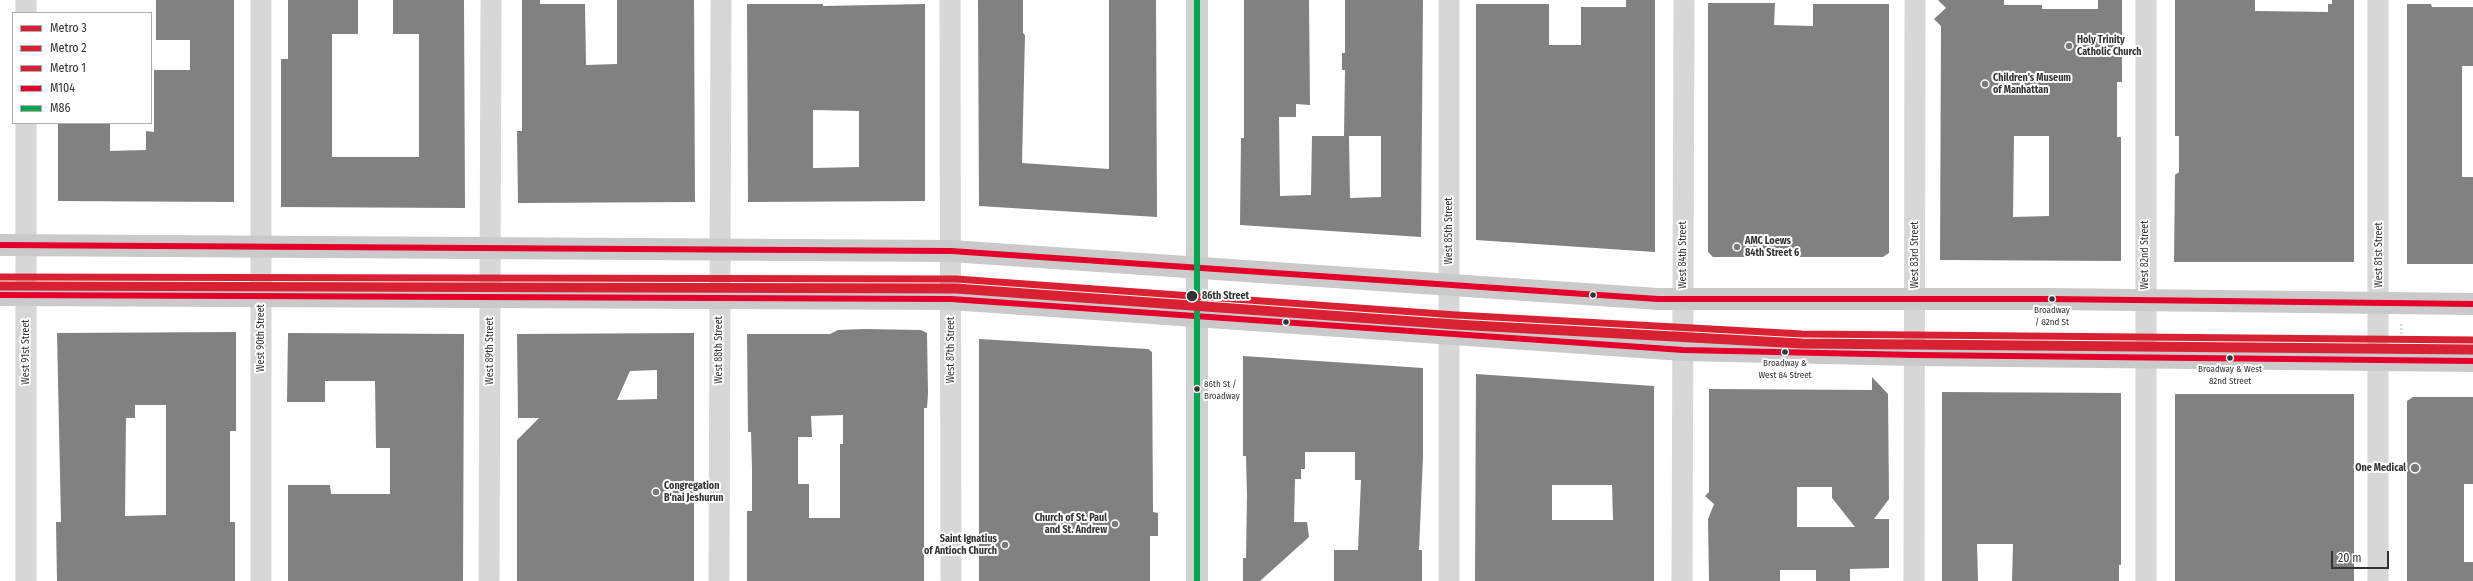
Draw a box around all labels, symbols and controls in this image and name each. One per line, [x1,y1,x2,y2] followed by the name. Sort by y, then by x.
[12,12,152,124] legend
[50,21,87,35] text: Metro 3
[2077,34,2142,58] place label: Holy Trinity Catholic Church
[50,41,87,55] text: Metro 2
[2064,41,2074,51] marker: Holy Trinity Catholic Church
[50,61,86,75] text: Metro 1
[1993,72,2071,96] place label: Children's Museum of Manhattan
[1980,79,1990,89] marker: Children's Museum of Manhattan
[50,81,75,95] text: M104
[50,101,70,115] text: M86
[1443,197,1455,265] street label: West 85th Street
[2139,220,2151,290] street label: West 82nd Street
[1677,221,1689,289] street label: West 84th Street
[1909,221,1921,289] street label: West 83rd Street
[2373,222,2385,288] street label: West 81st Street
[1745,235,1799,258] place label: AMC Loews 84th Street 6
[1732,242,1742,252] marker: AMC Loews 84th Street 6
[1185,289,1199,303] marker: 86th Street
[1202,290,1249,302] place label: 86th Street
[1588,290,1598,300] unlabelled marker
[2047,294,2057,304] marker: Broadway / 82nd St
[255,304,267,372] street label: West 90th Street
[2034,305,2070,326] place label: Broadway / 82nd St
[713,316,725,384] street label: West 88th Street
[484,317,496,385] street label: West 89th Street
[945,317,957,383] street label: West 87th Street
[1281,317,1291,327] unlabelled marker
[20,319,32,385] street label: West 91st Street
[1780,347,1790,357] marker: Broadway & West 84 Street
[2225,353,2235,363] marker: Broadway & West 82nd Street
[1758,358,1812,379] place label: Broadway & West 84 Street
[2198,364,2262,385] place label: Broadway & West 82nd Street
[1204,379,1240,400] place label: 86th St / Broadway
[1192,384,1202,394] marker: 86th St / Broadway
[2355,462,2406,474] place label: One Medical
[2409,462,2421,474] marker: One Medical
[664,480,723,504] place label: Congregation B'nai Jeshurun
[651,487,661,497] marker: Congregation B'nai Jeshurun
[1035,512,1107,536] place label: Church of St. Paul and St. Andrew
[1110,519,1120,529] marker: Church of St. Paul and St. Andrew
[924,533,997,556] place label: Saint Ignatius of Antioch Church
[1000,540,1010,550] marker: Saint Ignatius of Antioch Church
[2333,543,2391,569] scale bar
[2338,551,2362,565] text: 20 m

